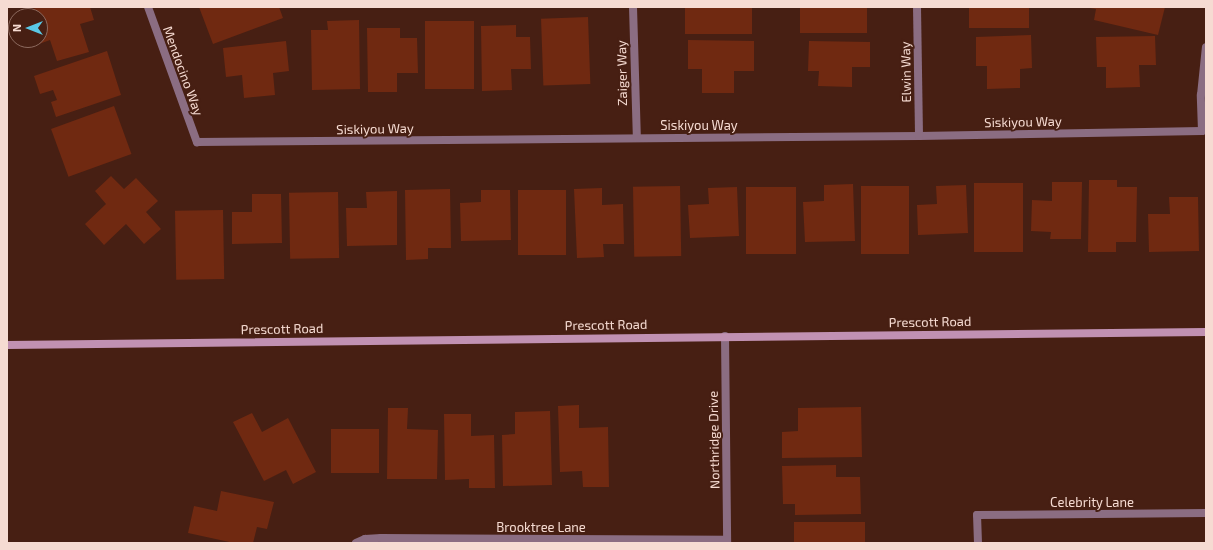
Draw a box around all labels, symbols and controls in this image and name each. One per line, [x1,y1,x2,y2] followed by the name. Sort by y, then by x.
[8,8,48,48] north arrow
[10,24,23,32] text: N
[160,24,206,118] street label: Mendocino Way
[614,40,630,106] street label: Zaiger Way
[898,41,914,103] street label: Elwin Way
[984,114,1062,130] street label: Siskiyou Way
[660,117,738,133] street label: Siskiyou Way
[336,121,414,137] street label: Siskiyou Way
[889,313,971,331] street label: Prescott Road
[565,316,647,334] street label: Prescott Road
[241,320,323,338] street label: Prescott Road
[705,391,723,489] street label: Northridge Drive
[1050,494,1134,510] street label: Celebrity Lane
[496,519,586,535] street label: Brooktree Lane

